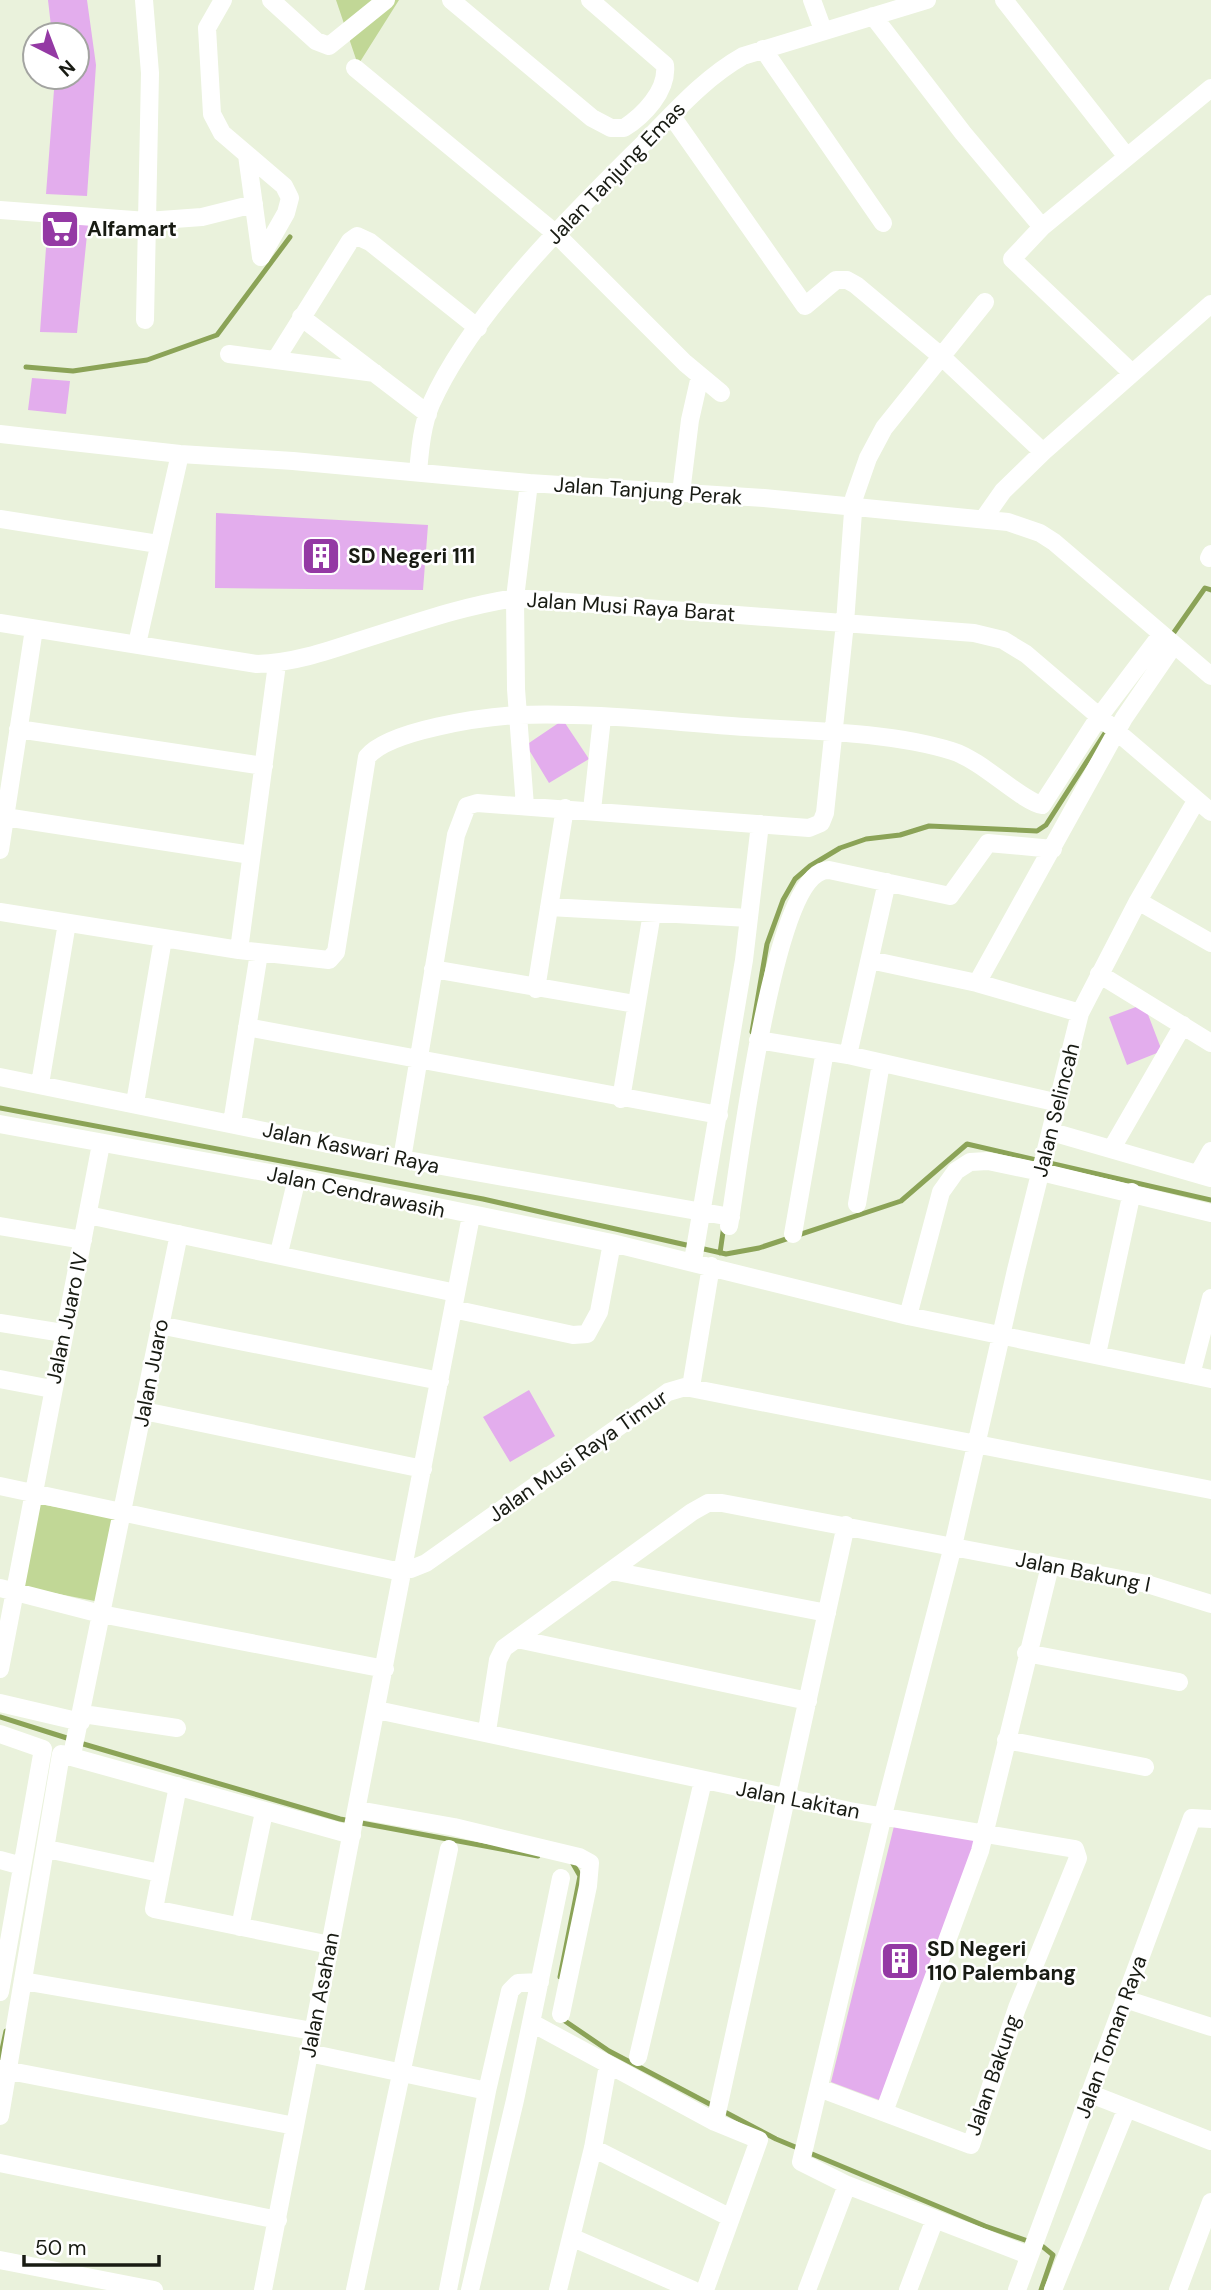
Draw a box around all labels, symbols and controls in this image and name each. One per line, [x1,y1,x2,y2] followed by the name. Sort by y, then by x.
[21,21,91,91] north arrow
[54,54,81,82] text: N
[540,95,692,251] street label: Jalan Tanjung Emas
[39,208,81,250] supermarket icon: Alfamart
[87,215,177,243] place label: Alfamart
[553,470,744,512] street label: Jalan Tanjung Perak
[300,535,342,577] building icon: SD Negeri 111
[348,542,475,570] place label: SD Negeri 111
[526,586,736,628] street label: Jalan Musi Raya Barat
[1026,1040,1086,1180] street label: Jalan Selincah
[260,1116,442,1180] street label: Jalan Kaswari Raya
[264,1159,448,1225] street label: Jalan Cendrawasih
[39,1250,95,1386] street label: Jalan Juaro IV
[127,1317,175,1429] street label: Jalan Juaro
[483,1383,674,1529] street label: Jalan Musi Raya Timur
[1013,1545,1153,1599] street label: Jalan Bakung I
[734,1774,862,1826] street label: Jalan Lakitan
[294,1930,346,2060] street label: Jalan Asahan
[927,1935,1076,1987] place label: SD Negeri 110 Palembang
[879,1940,921,1982] building icon: SD Negeri 110 Palembang
[1069,1952,1153,2122] street label: Jalan Toman Raya
[959,2011,1027,2139] street label: Jalan Bakung
[24,2224,159,2268] scale bar
[35,2234,86,2262] text: 50 m

